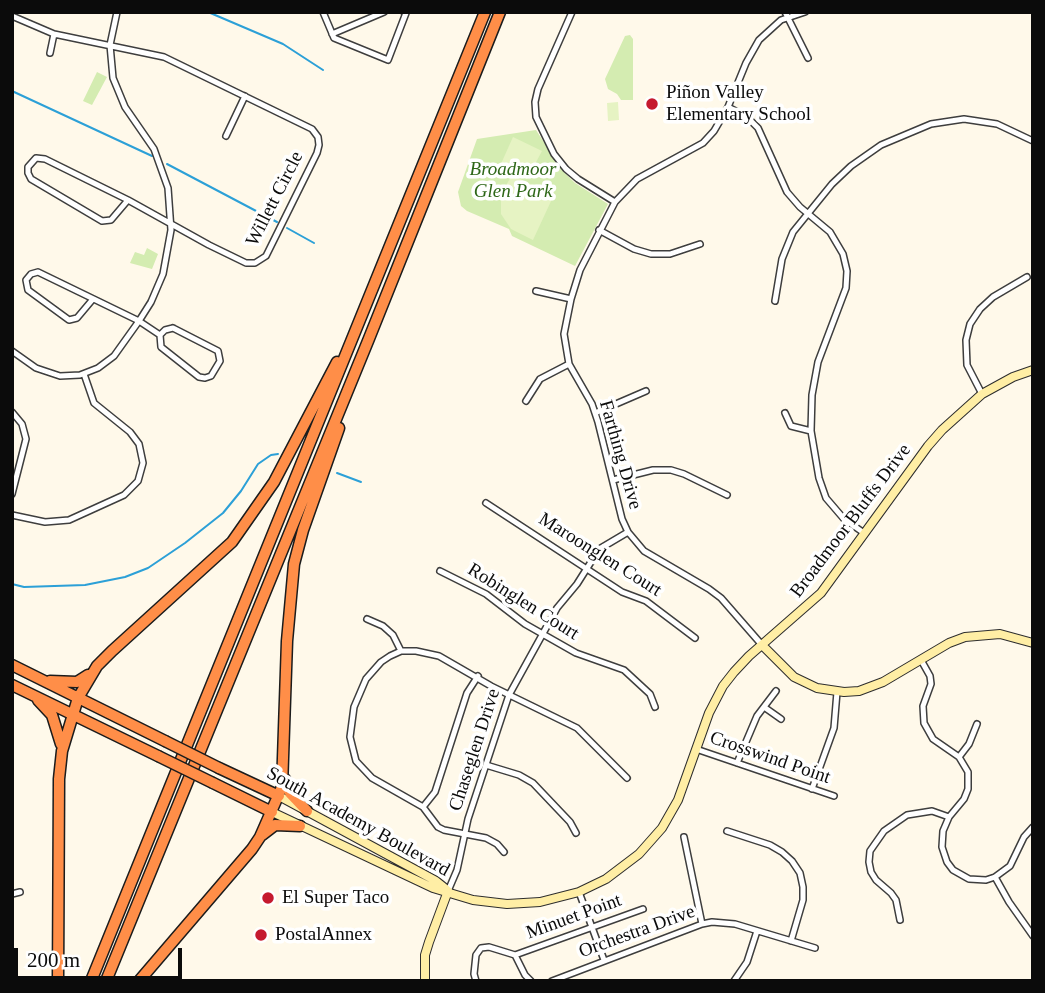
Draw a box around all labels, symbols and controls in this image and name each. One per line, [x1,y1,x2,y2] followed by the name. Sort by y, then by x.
[666,82,811,126] place label: Piñon Valley Elementary School
[644,96,660,112] marker: Piñon Valley Elementary School
[241,148,309,250] street label: Willett Circle
[470,159,556,203] park label: Broadmoor Glen Park
[594,398,646,512] street label: Farthing Drive
[786,440,916,602] street label: Broadmoor Bluffs Drive
[534,508,666,602] street label: Maroonglen Court
[463,559,583,645] street label: Robinglen Court
[445,686,505,814] street label: Chaseglen Drive
[707,727,833,789] street label: Crosswind Point
[262,762,454,882] street label: South Academy Boulevard
[282,887,389,909] place label: El Super Taco
[523,889,625,945] street label: Minuet Point
[260,890,276,906] marker: El Super Taco
[576,900,698,964] street label: Orchestra Drive
[275,924,372,946] place label: PostalAnnex
[253,927,269,943] marker: PostalAnnex
[18,934,186,978] scale bar
[27,948,80,972] text: 200 m

